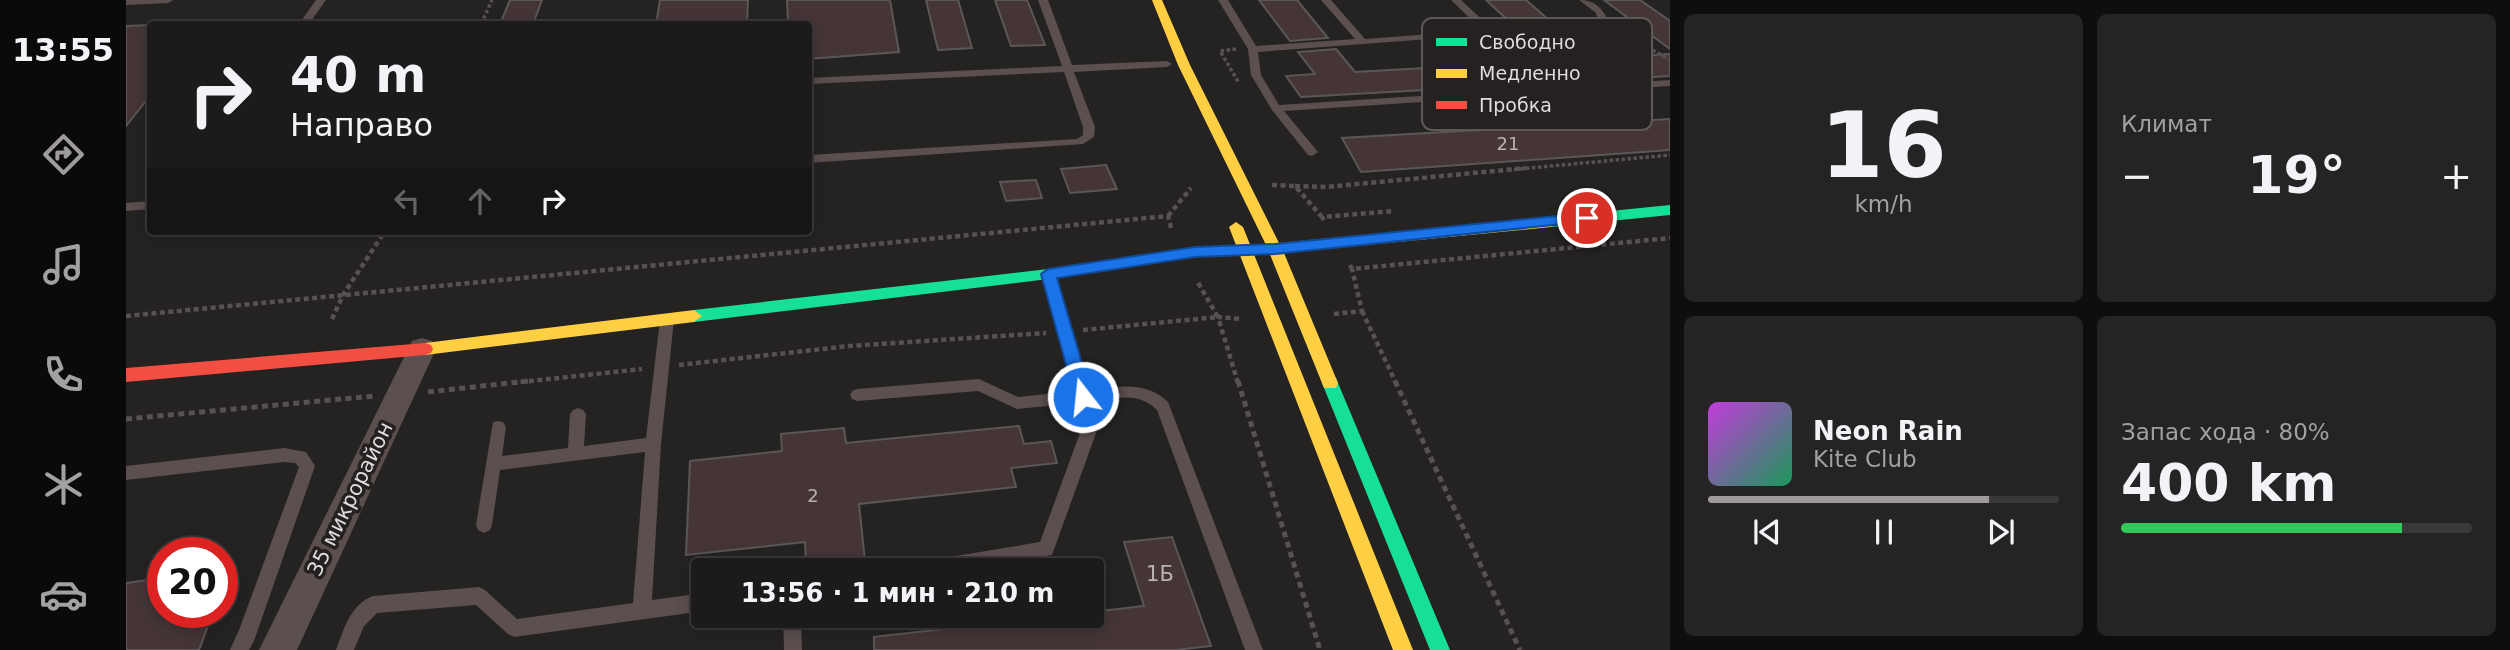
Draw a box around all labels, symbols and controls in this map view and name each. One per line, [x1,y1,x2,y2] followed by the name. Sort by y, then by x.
[1422,18,1652,130] legend
[12,31,114,69] text: 13:55
[1479,31,1576,53] text: Свободно
[290,47,426,104] text: 40 m
[175,49,266,140] icon: right
[1479,62,1581,84] text: Медленно
[1820,93,1947,198] text: 16
[1479,94,1552,116] text: Пробка
[290,106,433,144] text: Направо
[2121,111,2212,137] text: Климат
[39,130,88,179] icon: directions
[1497,133,1519,154] house number: 21
[2247,145,2346,205] text: 19°
[2121,154,2153,198] text: −
[2440,154,2472,198] text: +
[388,182,426,220] icon: left
[461,182,499,220] icon: ahead
[534,182,572,220] icon: right
[1557,188,1617,248] pin
[1854,191,1913,217] text: km/h
[1568,199,1606,237] icon: arrive
[39,240,88,289] icon: music
[39,350,88,399] icon: phone
[1046,360,1120,434] position arrow
[1813,416,1963,446] text: Neon Rain
[302,418,398,580] street label: 35 микрорайон
[2121,419,2330,445] text: Запас хода · 80%
[1813,446,1917,472] text: Kite Club
[2121,453,2336,513] text: 400 km
[39,460,88,509] icon: climate
[807,485,819,506] house number: 2
[1748,513,1786,551] icon: previous
[1865,513,1903,551] icon: pause
[1982,513,2020,551] icon: next
[147,537,238,628] speed limit sign: 20
[1146,562,1174,586] house number: 1Б
[39,570,88,619] icon: car
[741,578,1054,608] text: 13:56 · 1 мин · 210 m

